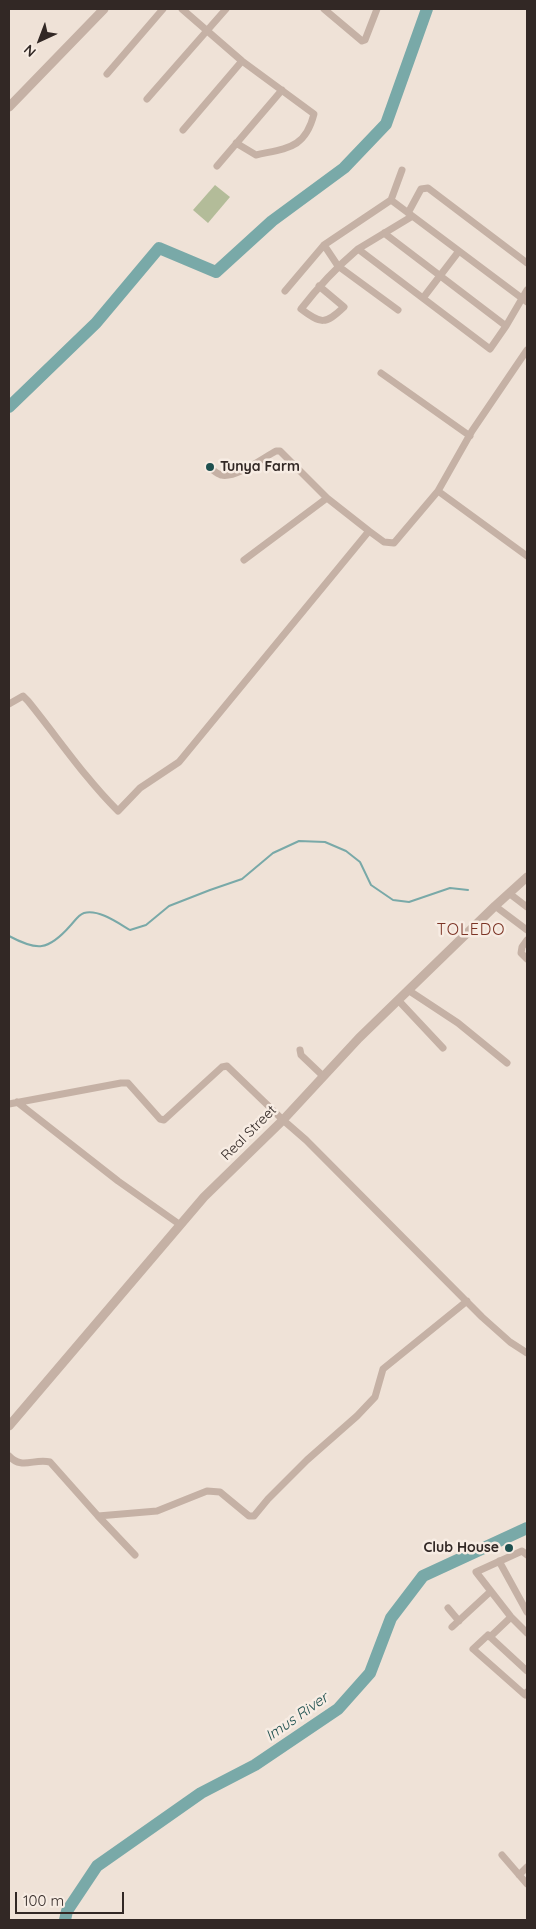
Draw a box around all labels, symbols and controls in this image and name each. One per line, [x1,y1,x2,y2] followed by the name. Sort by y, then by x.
[15,15,65,65] north arrow
[20,41,40,61] text: N
[220,459,300,475] place label: Tunya Farm
[204,461,216,473] marker: Tunya Farm
[436,920,506,940] district label: TOLEDO
[218,1102,280,1164] street label: Real Street
[424,1540,499,1556] place label: Club House
[503,1542,515,1554] marker: Club House
[262,1689,332,1745] water label: Imus River
[18,1882,126,1914] scale bar
[23,1891,64,1910] text: 100 m

